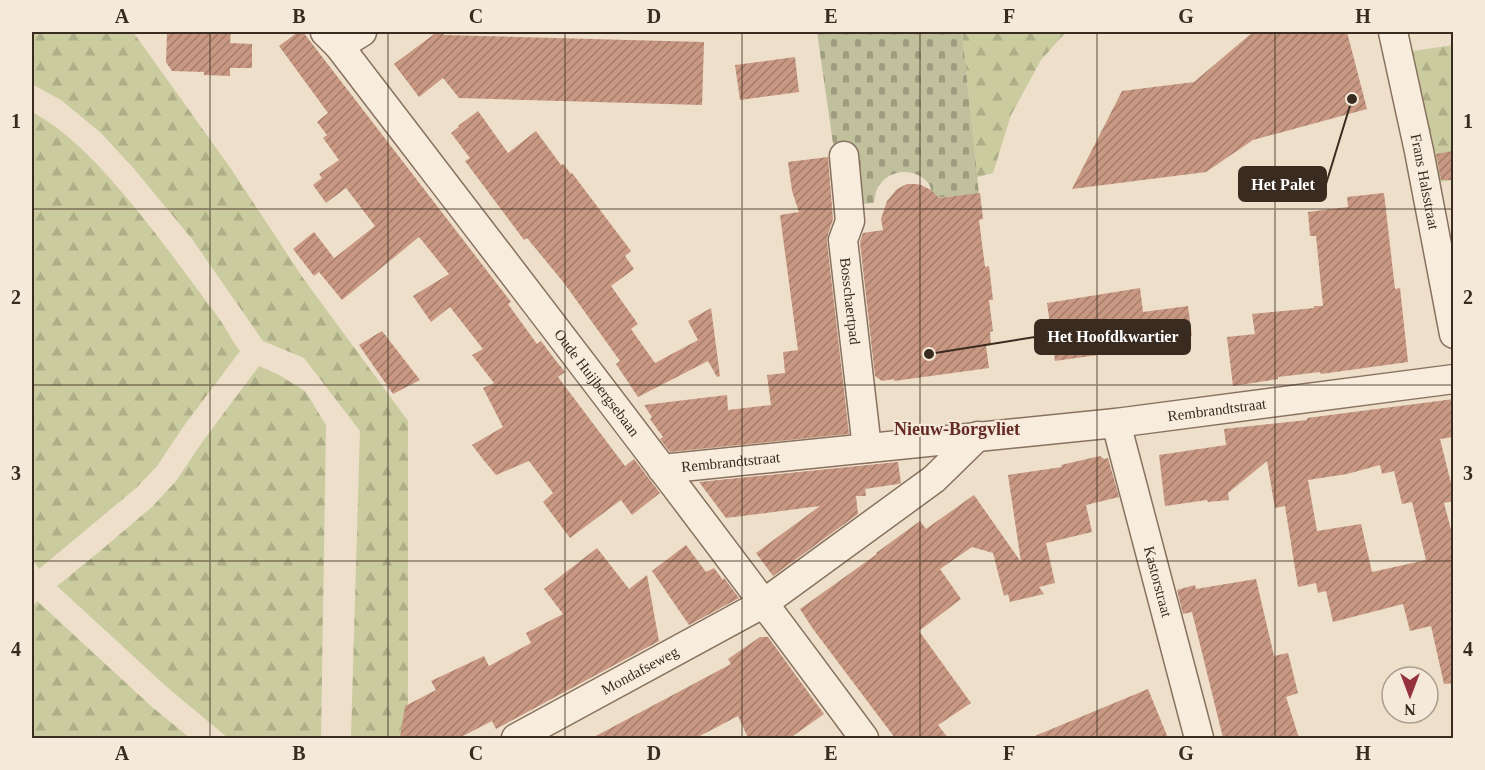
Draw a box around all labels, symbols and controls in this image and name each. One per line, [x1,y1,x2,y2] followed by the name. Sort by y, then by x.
[115,5,130,27] text: A
[292,5,306,27] text: B
[469,5,483,27] text: C
[647,5,661,27] text: D
[824,5,838,27] text: E
[1003,5,1015,27] text: F
[1178,5,1194,27] text: G
[1355,5,1371,27] text: H
[11,110,21,132] text: 1
[1463,110,1473,132] text: 1
[1407,132,1442,232] street label: Frans Halsstraat
[1239,167,1326,201] callout: Het Palet
[1251,176,1315,193] text: Het Palet
[837,257,863,346] street label: Bosschaertpad
[11,286,21,308] text: 2
[1463,286,1473,308] text: 2
[1035,320,1190,354] callout: Het Hoofdkwartier
[551,326,643,440] street label: Oude Huijbergsebaan
[1047,328,1179,345] text: Het Hoofdkwartier
[1167,395,1268,424] street label: Rembrandtstraat
[894,419,1020,439] district label: Nieuw-Borgvliet
[680,449,782,475] street label: Rembrandtstraat
[11,462,21,484] text: 3
[1463,462,1473,484] text: 3
[1141,544,1175,620] street label: Kastorstraat
[11,638,21,660] text: 4
[1463,638,1473,660] text: 4
[599,643,681,698] street label: Mondafseweg
[1380,665,1440,725] north arrow
[1404,701,1416,718] text: N
[115,742,130,764] text: A
[292,742,306,764] text: B
[469,742,483,764] text: C
[647,742,661,764] text: D
[824,742,838,764] text: E
[1003,742,1015,764] text: F
[1178,742,1194,764] text: G
[1355,742,1371,764] text: H

